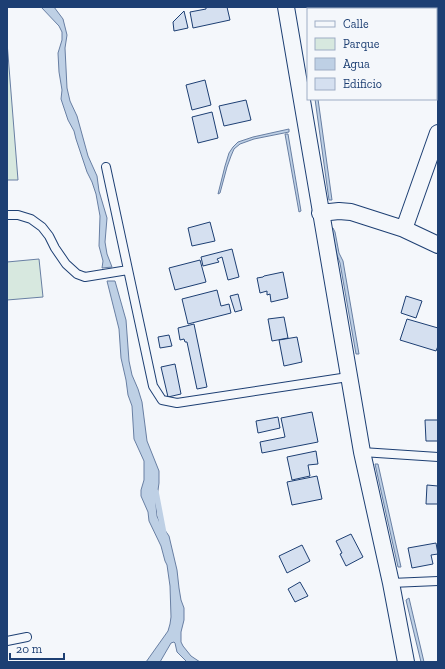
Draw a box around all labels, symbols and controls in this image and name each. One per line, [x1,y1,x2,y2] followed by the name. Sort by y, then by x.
[307,8,437,100] legend
[343,17,369,31] text: Calle
[343,37,380,51] text: Parque
[343,57,370,71] text: Agua
[343,77,382,91] text: Edificio
[10,635,64,661] scale bar
[16,642,43,656] text: 20 m

